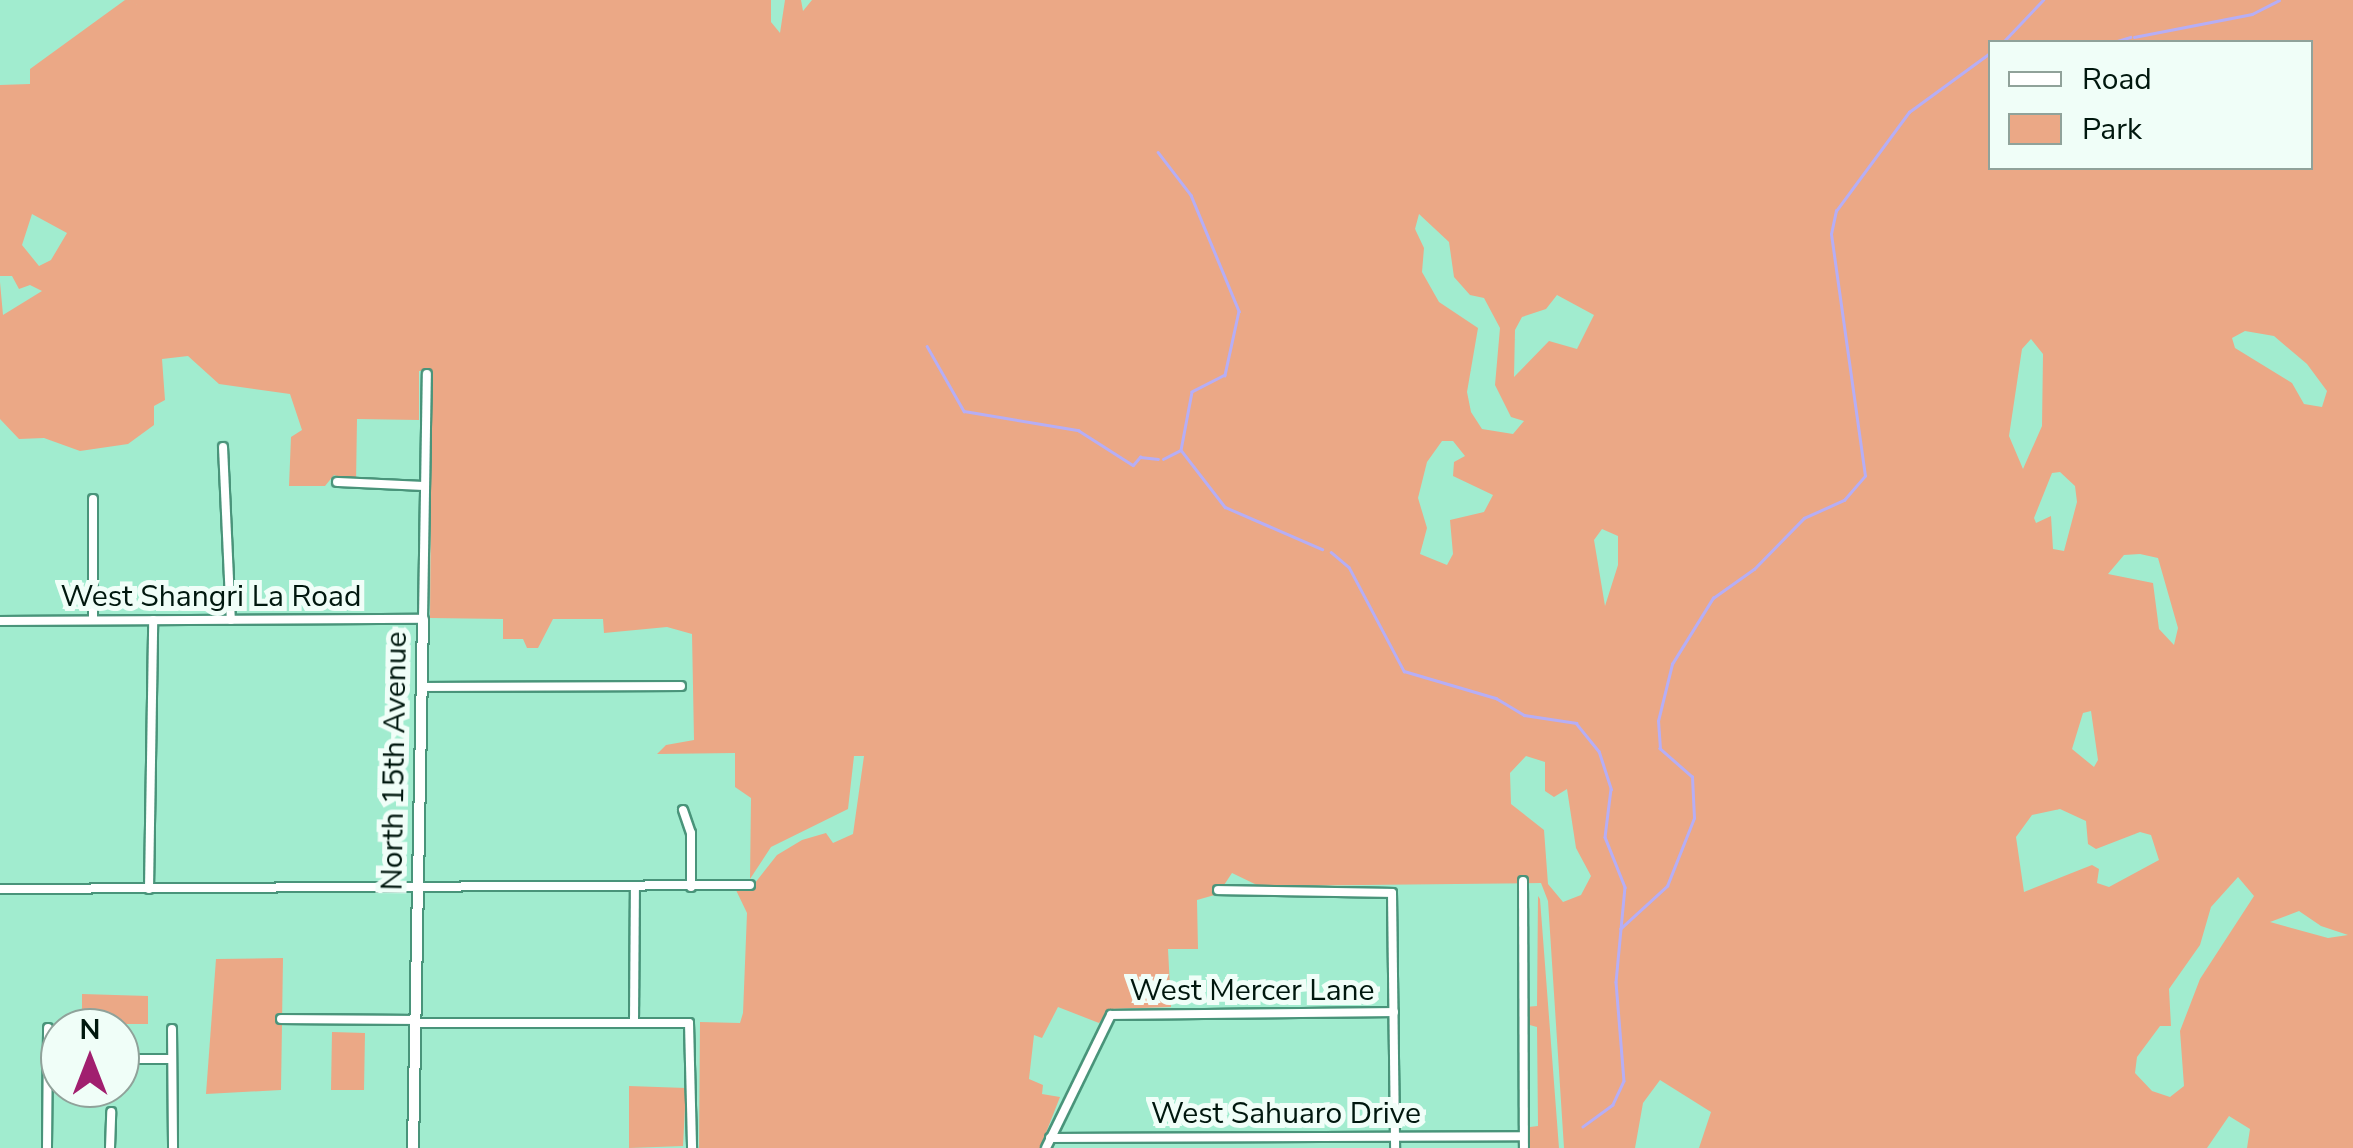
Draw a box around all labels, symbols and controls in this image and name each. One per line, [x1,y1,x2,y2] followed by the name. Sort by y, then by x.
[1988,40,2313,170] legend
[2082,59,2152,100] text: Road
[2082,109,2142,150] text: Park
[61,579,361,615] street label: West Shangri La Road
[375,631,415,891] street label: North 15th Avenue
[1129,973,1375,1009] street label: West Mercer Lane
[40,1008,140,1108] north arrow
[80,1011,100,1049] text: N
[1151,1096,1421,1132] street label: West Sahuaro Drive

